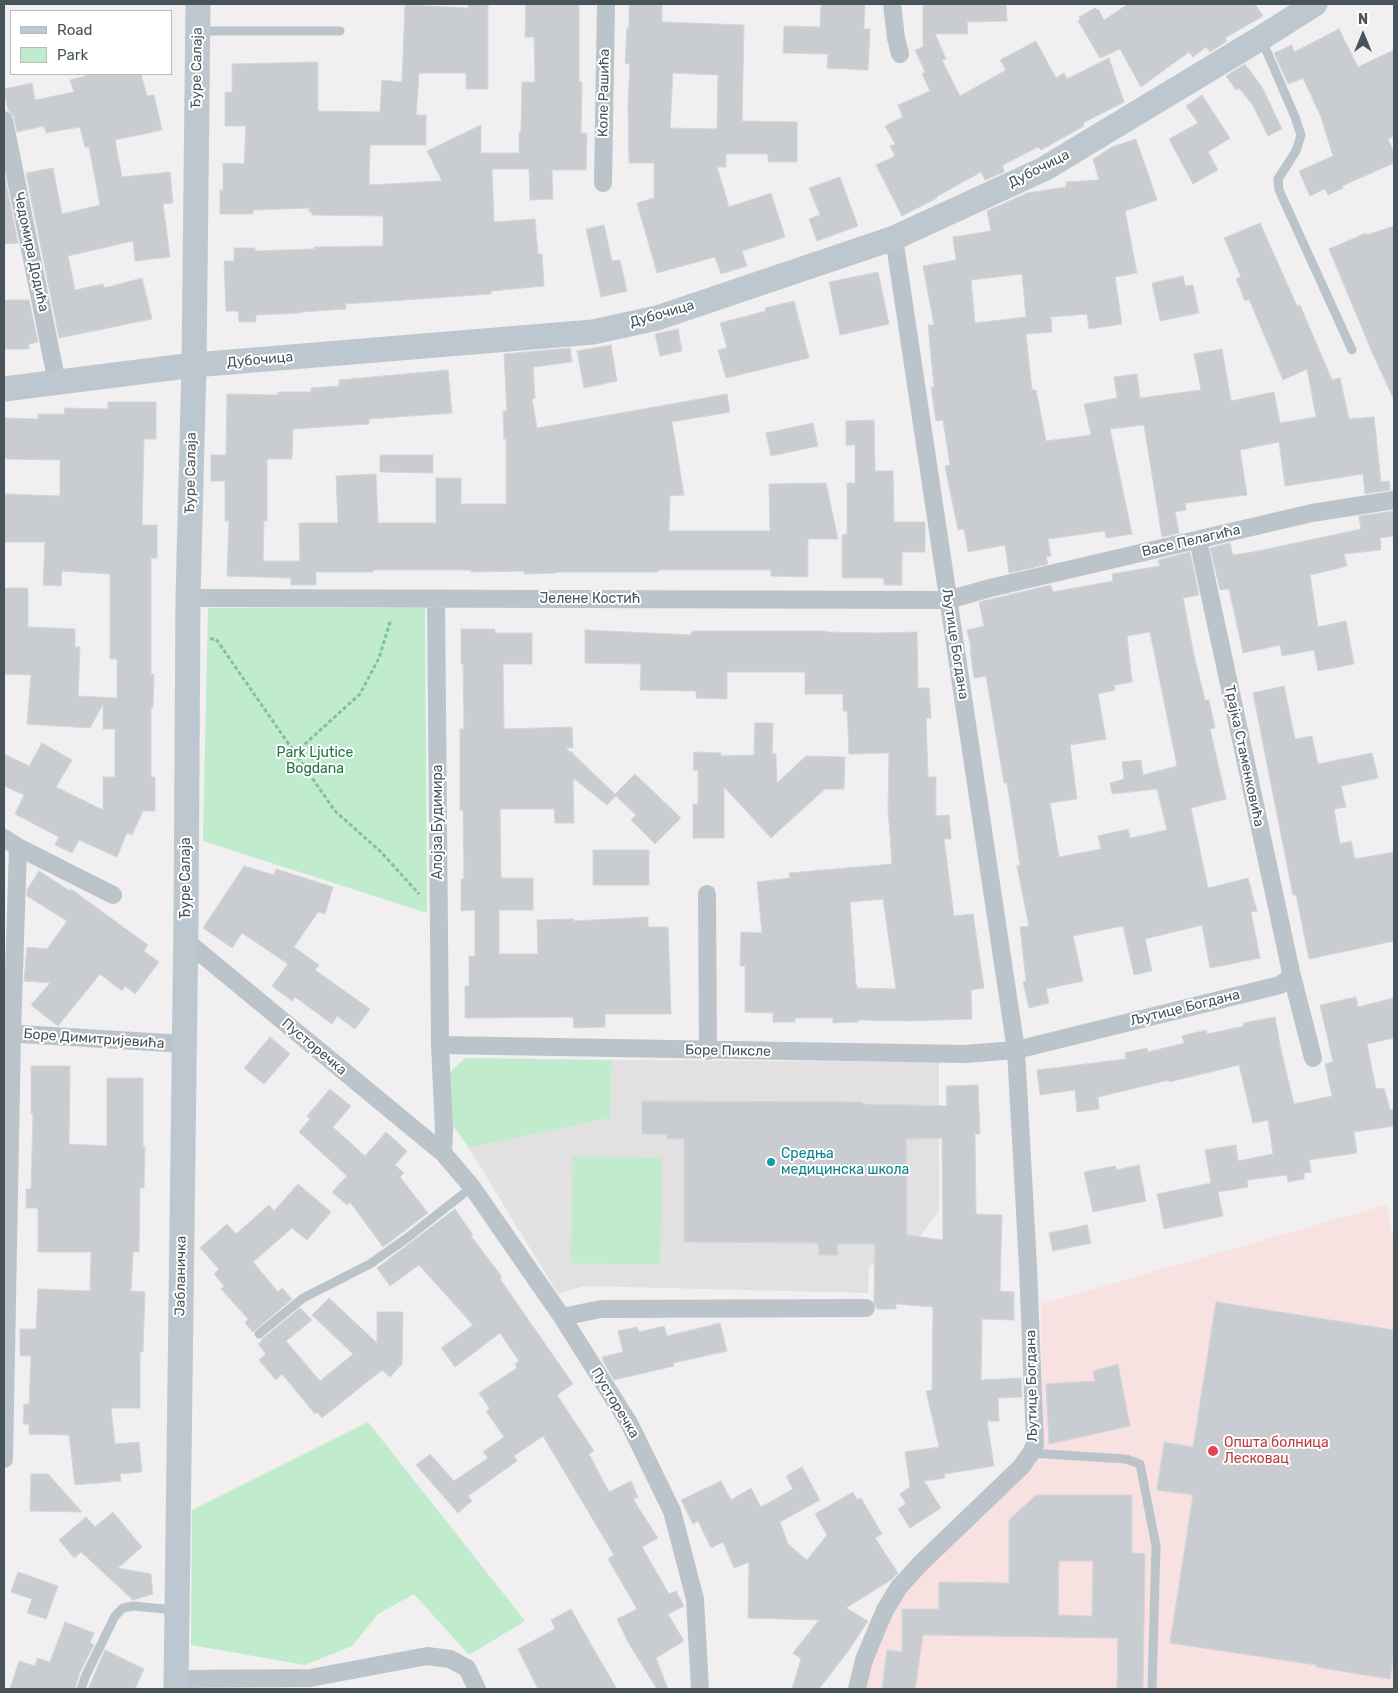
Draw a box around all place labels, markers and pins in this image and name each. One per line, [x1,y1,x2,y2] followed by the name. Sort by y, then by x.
[781,1146,909,1178] place label: Средња медицинска школа
[765,1156,777,1168] marker: Средња медицинска школа
[1224,1435,1329,1468] place label: Општа болница Лесковац
[1206,1444,1220,1458] marker: Општа болница Лесковац

